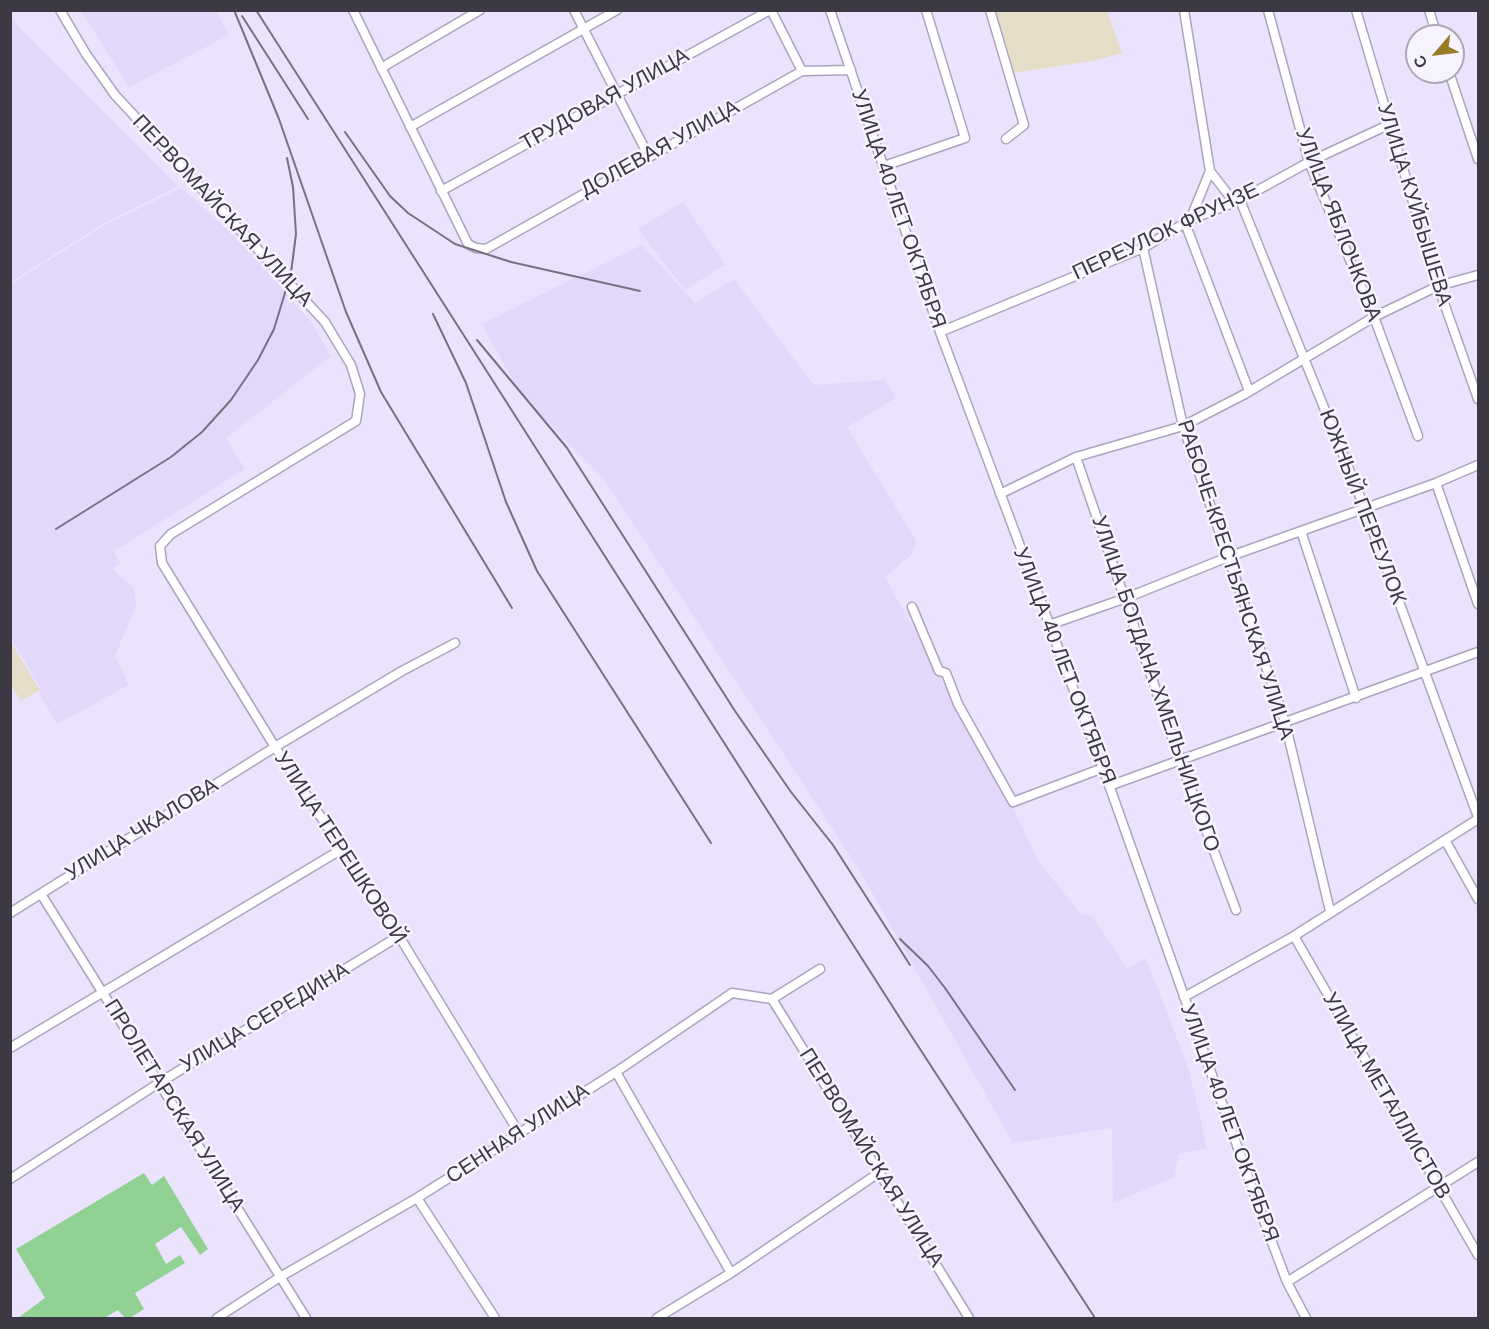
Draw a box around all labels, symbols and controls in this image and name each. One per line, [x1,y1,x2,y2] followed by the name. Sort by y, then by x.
[1405,24,1465,84] north arrow
[516,43,694,157] street label: ТРУДОВАЯ УЛИЦА
[1410,53,1431,71] text: С
[845,86,951,332] street label: УЛИЦА 40 ЛЕТ ОКТЯБРЯ
[576,95,744,203] street label: ДОЛЕВАЯ УЛИЦА
[1371,101,1457,309] street label: УЛИЦА КУЙБЫШЕВА
[127,110,317,312] street label: ПЕРВОМАЙСКАЯ УЛИЦА
[1289,125,1387,325] street label: УЛИЦА ЯБЛОЧКОВА
[1069,178,1263,286] street label: ПЕРЕУЛОК ФРУНЗЕ
[1313,406,1411,608] street label: ЮЖНЫЙ ПЕРЕУЛОК
[1171,417,1299,743] street label: РАБОЧЕ-КРЕСТЬЯНСКАЯ УЛИЦА
[1086,513,1224,855] street label: УЛИЦА БОГДАНА ХМЕЛЬНИЦКОГО
[1007,544,1121,788] street label: УЛИЦА 40 ЛЕТ ОКТЯБРЯ
[268,747,412,949] street label: УЛИЦА ТЕРЕШКОВОЙ
[61,773,223,887] street label: УЛИЦА ЧКАЛОВА
[176,958,354,1078] street label: УЛИЦА СЕРЕДИНА
[1317,988,1455,1204] street label: УЛИЦА МЕТАЛЛИСТОВ
[98,995,250,1217] street label: ПРОЛЕТАРСКАЯ УЛИЦА
[1174,1001,1284,1245] street label: УЛИЦА 40 ЛЕТ ОКТЯБРЯ
[793,1044,949,1272] street label: ПЕРВОМАЙСКАЯ УЛИЦА
[442,1078,594,1190] street label: СЕННАЯ УЛИЦА

